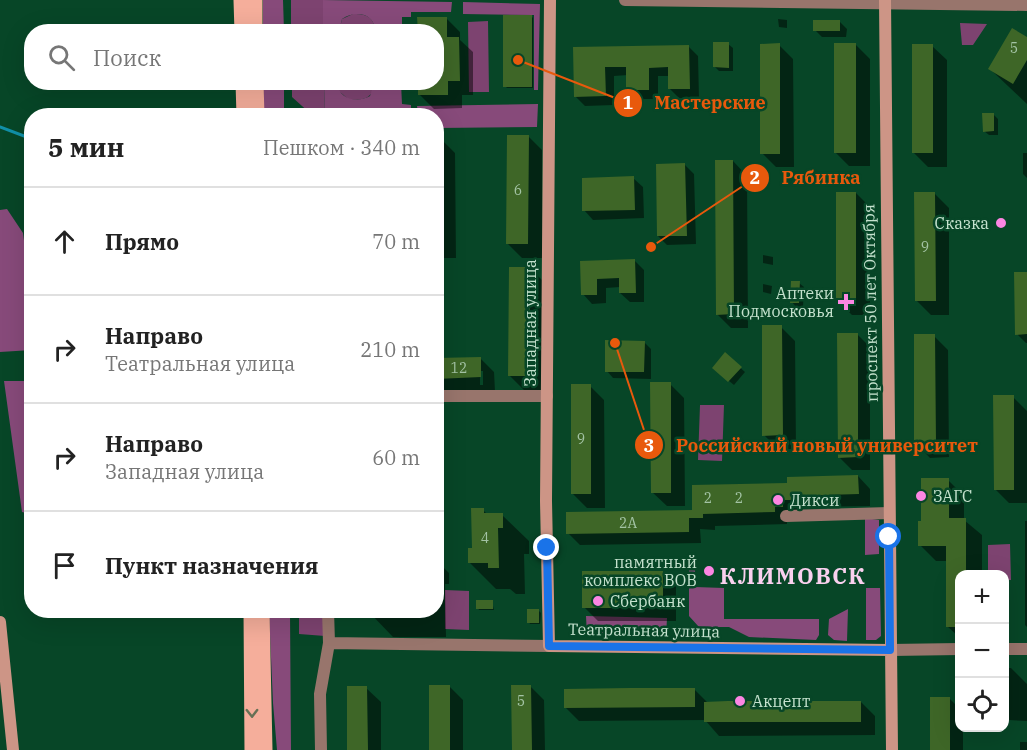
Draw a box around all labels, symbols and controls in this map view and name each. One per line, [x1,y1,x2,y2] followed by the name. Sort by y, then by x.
[24,24,444,90] search box
[1010,39,1018,57] house number: 5
[45,41,78,74] icon: search
[93,43,161,72] text: Поиск
[613,85,778,121] callout: Мастерские
[623,91,634,114] text: 1
[654,91,766,114] text: Мастерские
[48,130,124,164] text: 5 мин
[263,134,420,161] text: Пешком · 340 m
[740,160,873,196] callout: Рябинка
[750,166,760,189] text: 2
[781,166,861,189] text: Рябинка
[514,181,522,199] house number: 6
[858,204,882,402] street label: проспект 50 лет Октября
[935,213,989,233] place label: Сказка
[994,216,1008,230] marker: Сказка
[48,225,81,258] icon: ahead
[105,227,179,256] text: Прямо
[372,228,420,255] text: 70 m
[921,238,929,256] house number: 9
[520,259,540,387] street label: Западная улица
[728,283,834,321] place label: Аптеки Подмосковья
[839,295,853,309] marker: Аптеки Подмосковья
[105,321,203,350] text: Направо
[48,333,81,366] icon: right
[360,336,420,363] text: 210 m
[105,350,295,377] text: Театральная улица
[451,359,467,377] house number: 12
[634,427,990,463] callout: Российский новый университет
[105,429,203,458] text: Направо
[577,430,585,448] house number: 9
[644,434,654,457] text: 3
[676,434,978,457] text: Российский новый университет
[48,441,81,474] icon: right
[372,444,420,471] text: 60 m
[105,458,264,485] text: Западная улица
[933,486,973,506] place label: ЗАГС
[704,489,712,507] house number: 2
[735,489,743,507] house number: 2
[914,489,928,503] marker: ЗАГС
[790,490,840,510] place label: Дикси
[771,493,785,507] marker: Дикси
[619,514,637,532] house number: 2А
[875,523,901,549] route start
[481,529,489,547] house number: 4
[533,534,559,560] route end
[48,549,81,582] icon: arrive
[105,551,319,580] text: Пункт назначения
[584,552,697,590] place label: памятный комплекс ВОВ
[720,561,866,590] district label: КЛИМОВСК
[702,564,716,578] marker: памятный комплекс ВОВ
[955,570,1009,732] map controls
[955,570,1009,624] button: +
[610,591,686,611] place label: Сбербанк
[591,594,605,608] marker: Сбербанк
[568,619,721,641] street label: Театральная улица
[955,624,1009,678] button: −
[955,678,1009,732] button: locate
[752,691,810,711] place label: Акцепт
[517,692,525,710] house number: 5
[733,694,747,708] marker: Акцепт
[246,709,258,718] one-way arrow

